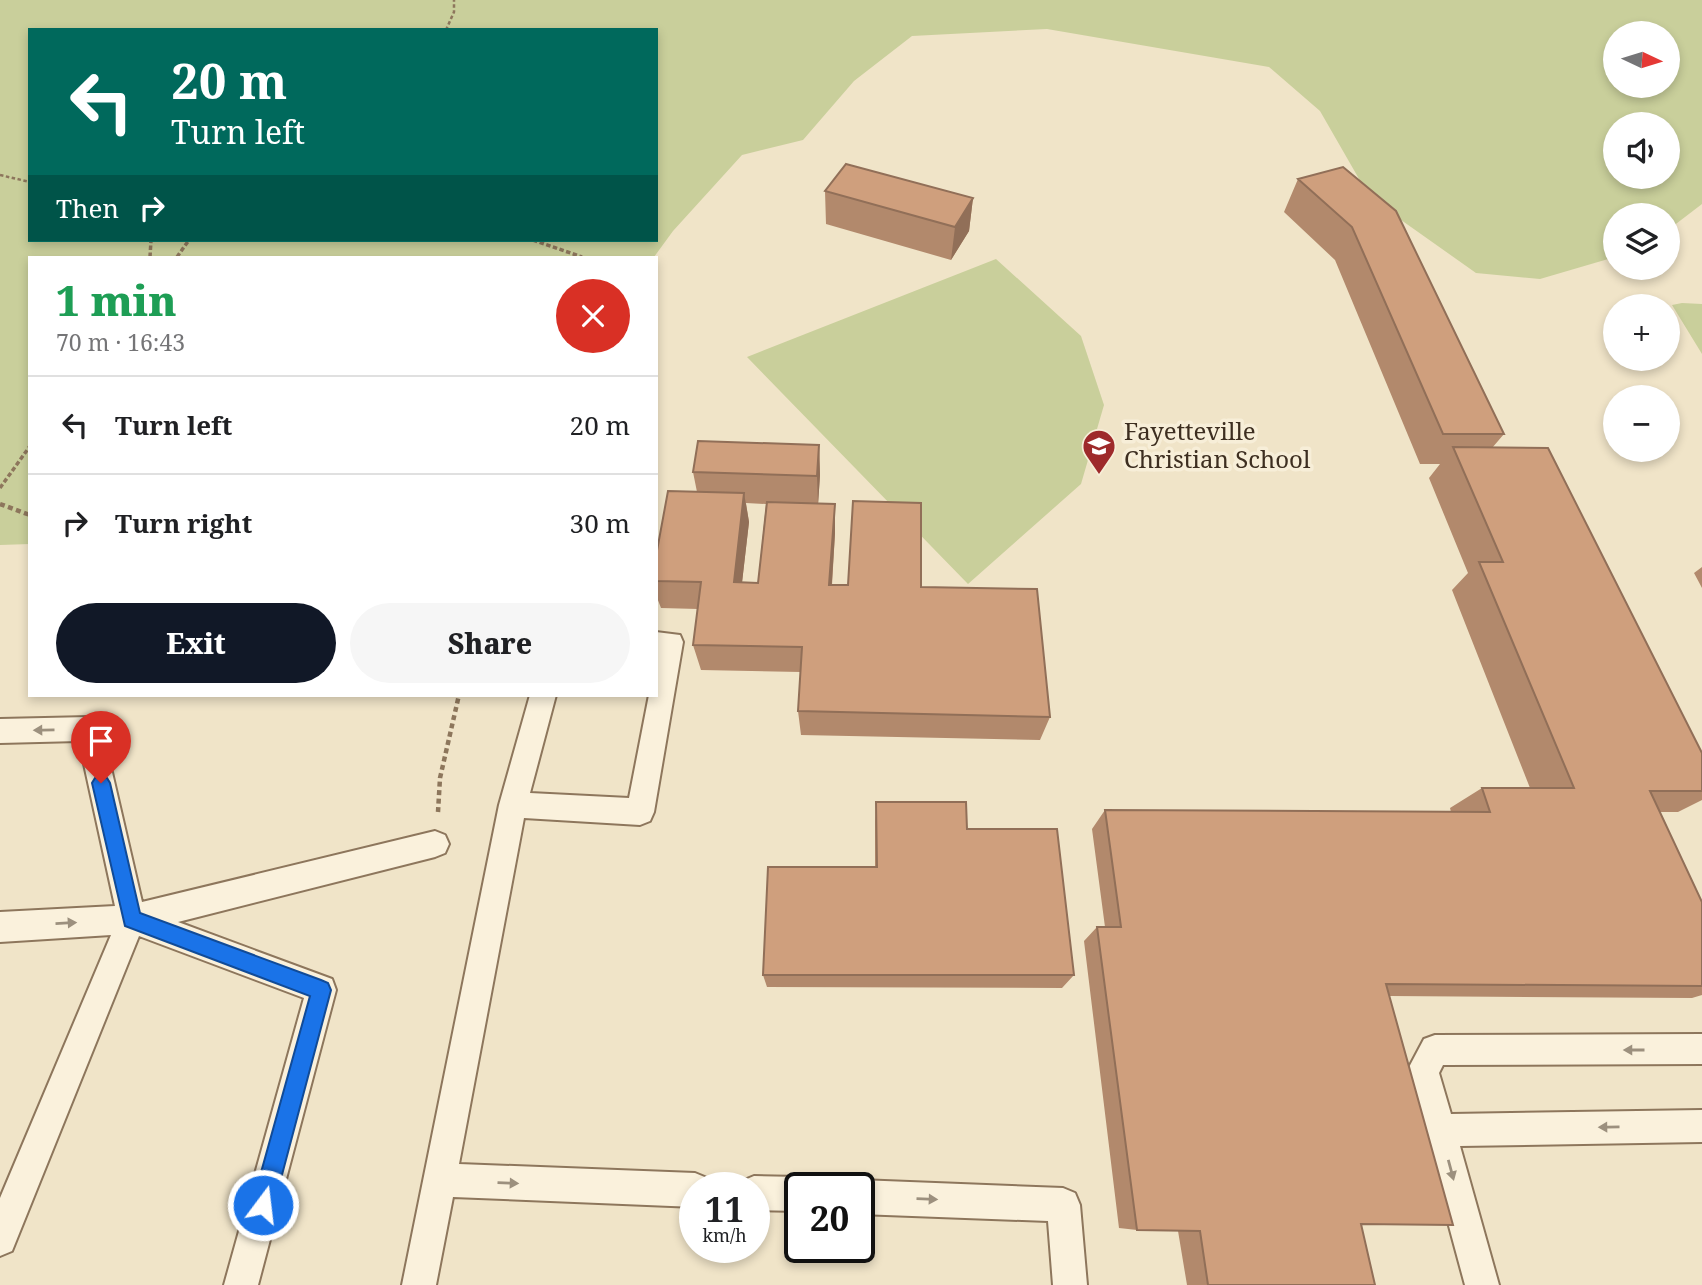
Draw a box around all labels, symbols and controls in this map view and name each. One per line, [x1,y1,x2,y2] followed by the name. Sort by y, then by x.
[1603,21,1680,98] north arrow
[1603,21,1680,462] map controls
[171,47,287,113] text: 20 m
[56,56,147,147] icon: left
[171,110,305,153] text: Turn left
[1603,112,1680,189] button: sound
[133,189,171,227] icon: right
[56,190,119,226] text: Then
[1603,203,1680,280] button: layers
[56,271,177,328] text: 1 min
[556,279,630,353] button: close
[1603,294,1680,371] button: +
[56,326,185,358] text: 70 m · 16:43
[1603,385,1680,462] button: −
[56,406,94,444] icon: left
[115,407,232,443] text: Turn left
[570,407,630,443] text: 20 m
[1124,414,1311,475] place label: Fayetteville Christian School
[1080,427,1118,476] school or university icon: Fayetteville Christian School
[56,504,94,542] icon: right
[115,505,252,541] text: Turn right
[570,505,630,541] text: 30 m
[56,603,336,683] button: Exit
[350,603,630,683] button: Share
[71,711,131,783] pin
[82,722,120,760] icon: arrive
[33,724,55,736] one-way arrow
[55,917,77,928] one-way arrow
[1623,1044,1645,1056] one-way arrow
[1598,1121,1620,1133] one-way arrow
[1446,1159,1457,1181] one-way arrow
[226,1168,300,1242] position arrow
[784,1172,875,1263] speed limit sign: 20
[497,1177,519,1188] one-way arrow
[705,1185,744,1232] text: 11
[917,1194,939,1205] one-way arrow
[702,1223,747,1247] text: km/h

